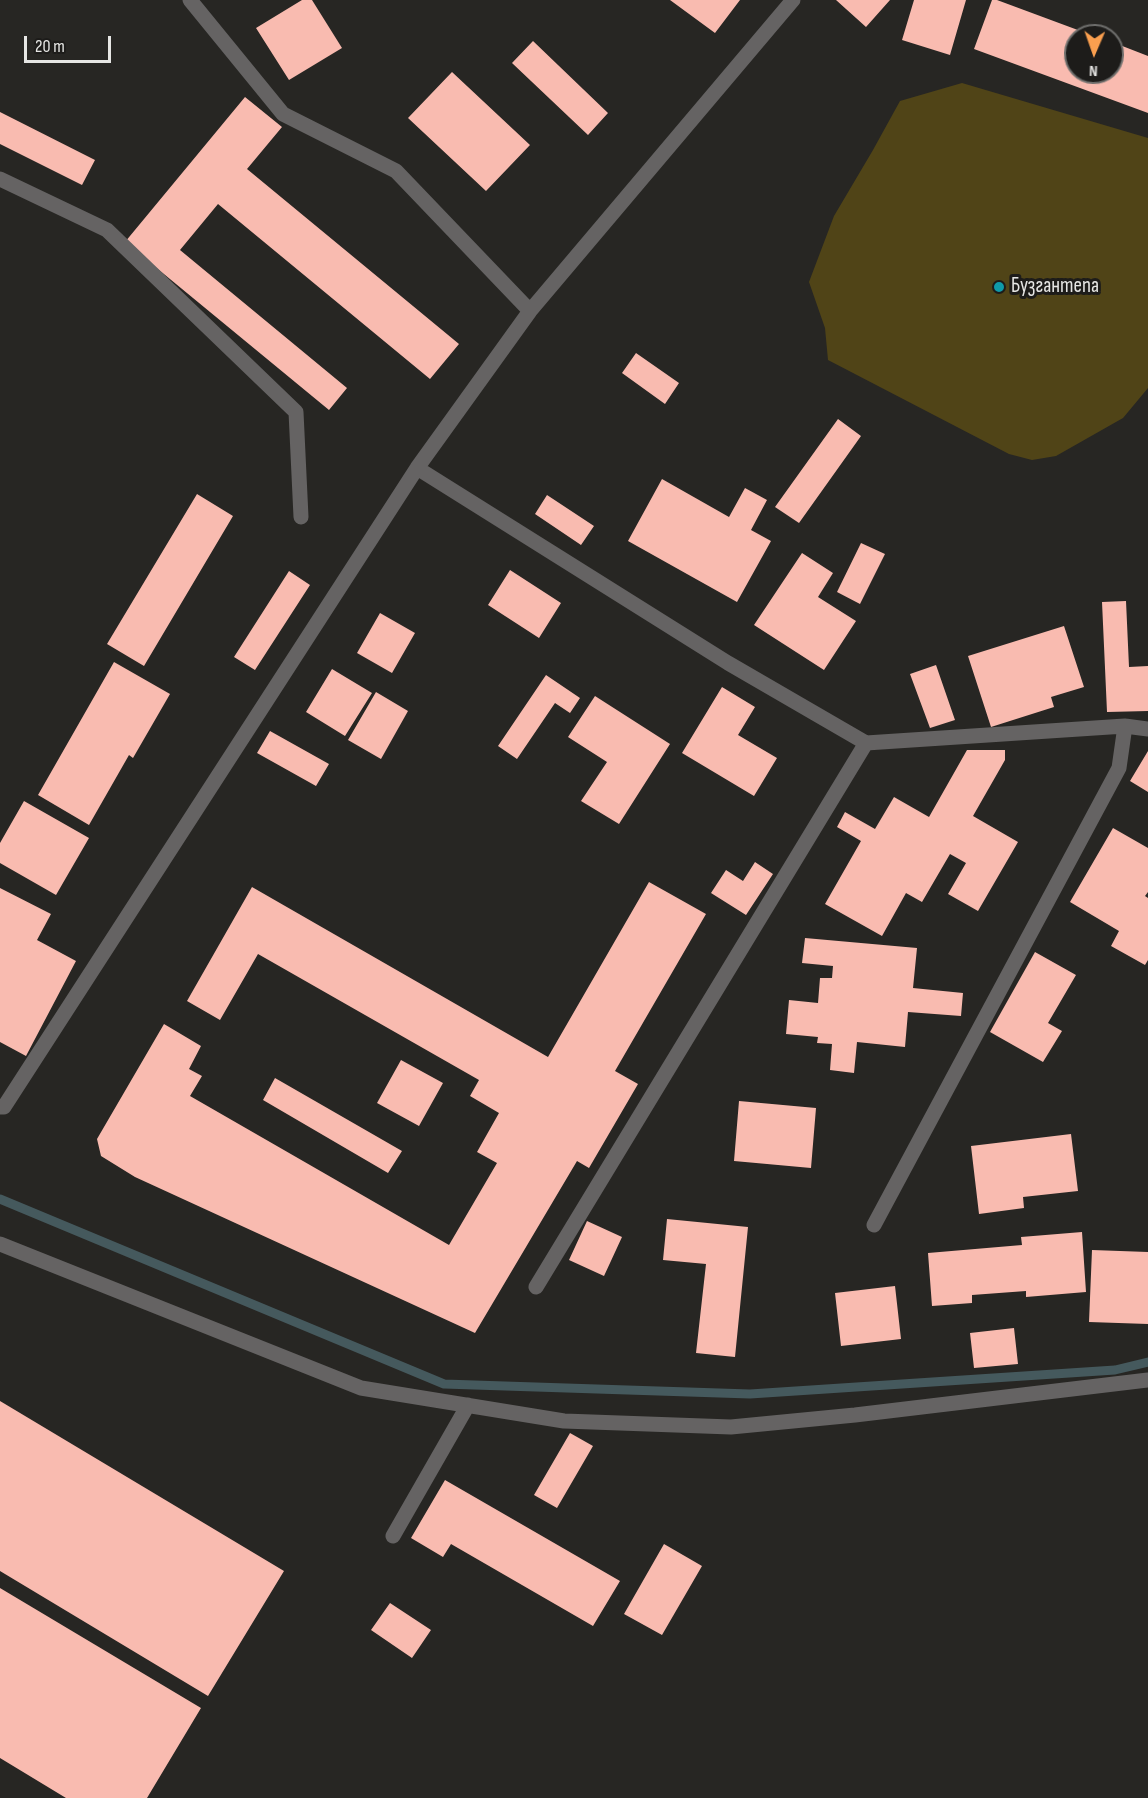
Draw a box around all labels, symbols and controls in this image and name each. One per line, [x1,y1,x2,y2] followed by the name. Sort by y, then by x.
[27,24,114,62] scale bar
[1064,24,1124,84] north arrow
[35,36,65,57] text: 20 m
[1089,61,1098,80] text: N
[1011,274,1099,300] place label: Бузгантепа
[992,280,1006,294] marker: Бузгантепа

